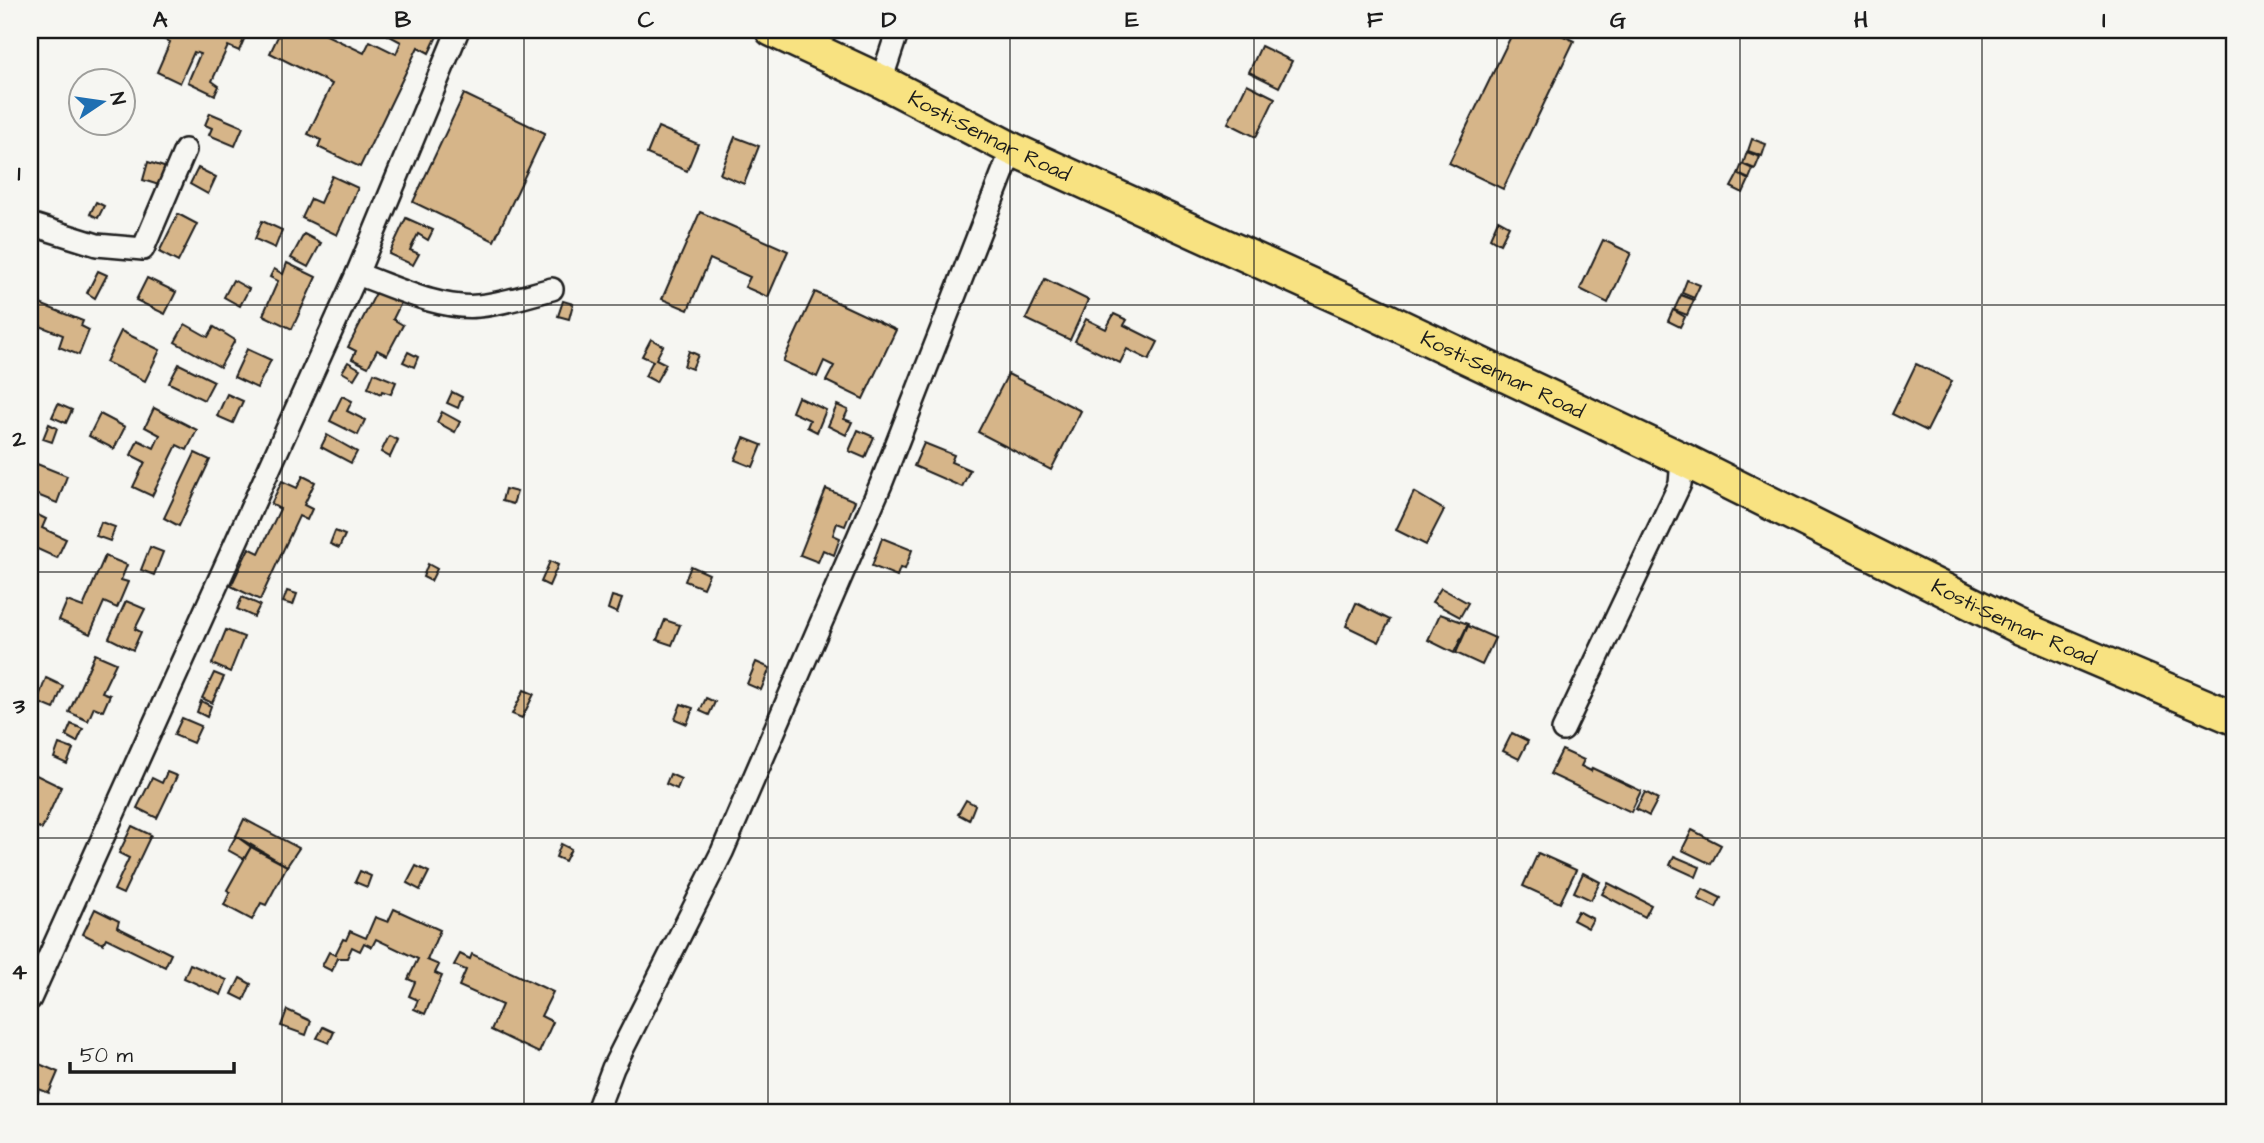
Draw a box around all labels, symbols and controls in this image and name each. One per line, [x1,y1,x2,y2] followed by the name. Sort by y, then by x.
[153,4,168,36] text: A
[395,4,412,36] text: B
[638,4,655,36] text: C
[882,4,897,36] text: D
[1125,4,1139,36] text: E
[1367,4,1384,36] text: F
[1610,4,1626,36] text: G
[1854,4,1868,36] text: H
[2102,4,2106,36] text: I
[66,66,136,136] north arrow
[903,83,1076,188] street label: Kosti-Sennar Road
[103,90,132,107] text: N
[18,157,21,189] text: 1
[1416,323,1590,426] street label: Kosti-Sennar Road
[11,423,26,455] text: 2
[1927,571,2101,672] street label: Kosti-Sennar Road
[12,690,25,722] text: 3
[11,956,27,988] text: 4
[70,1031,234,1075] scale bar
[80,1041,134,1070] text: 50 m

